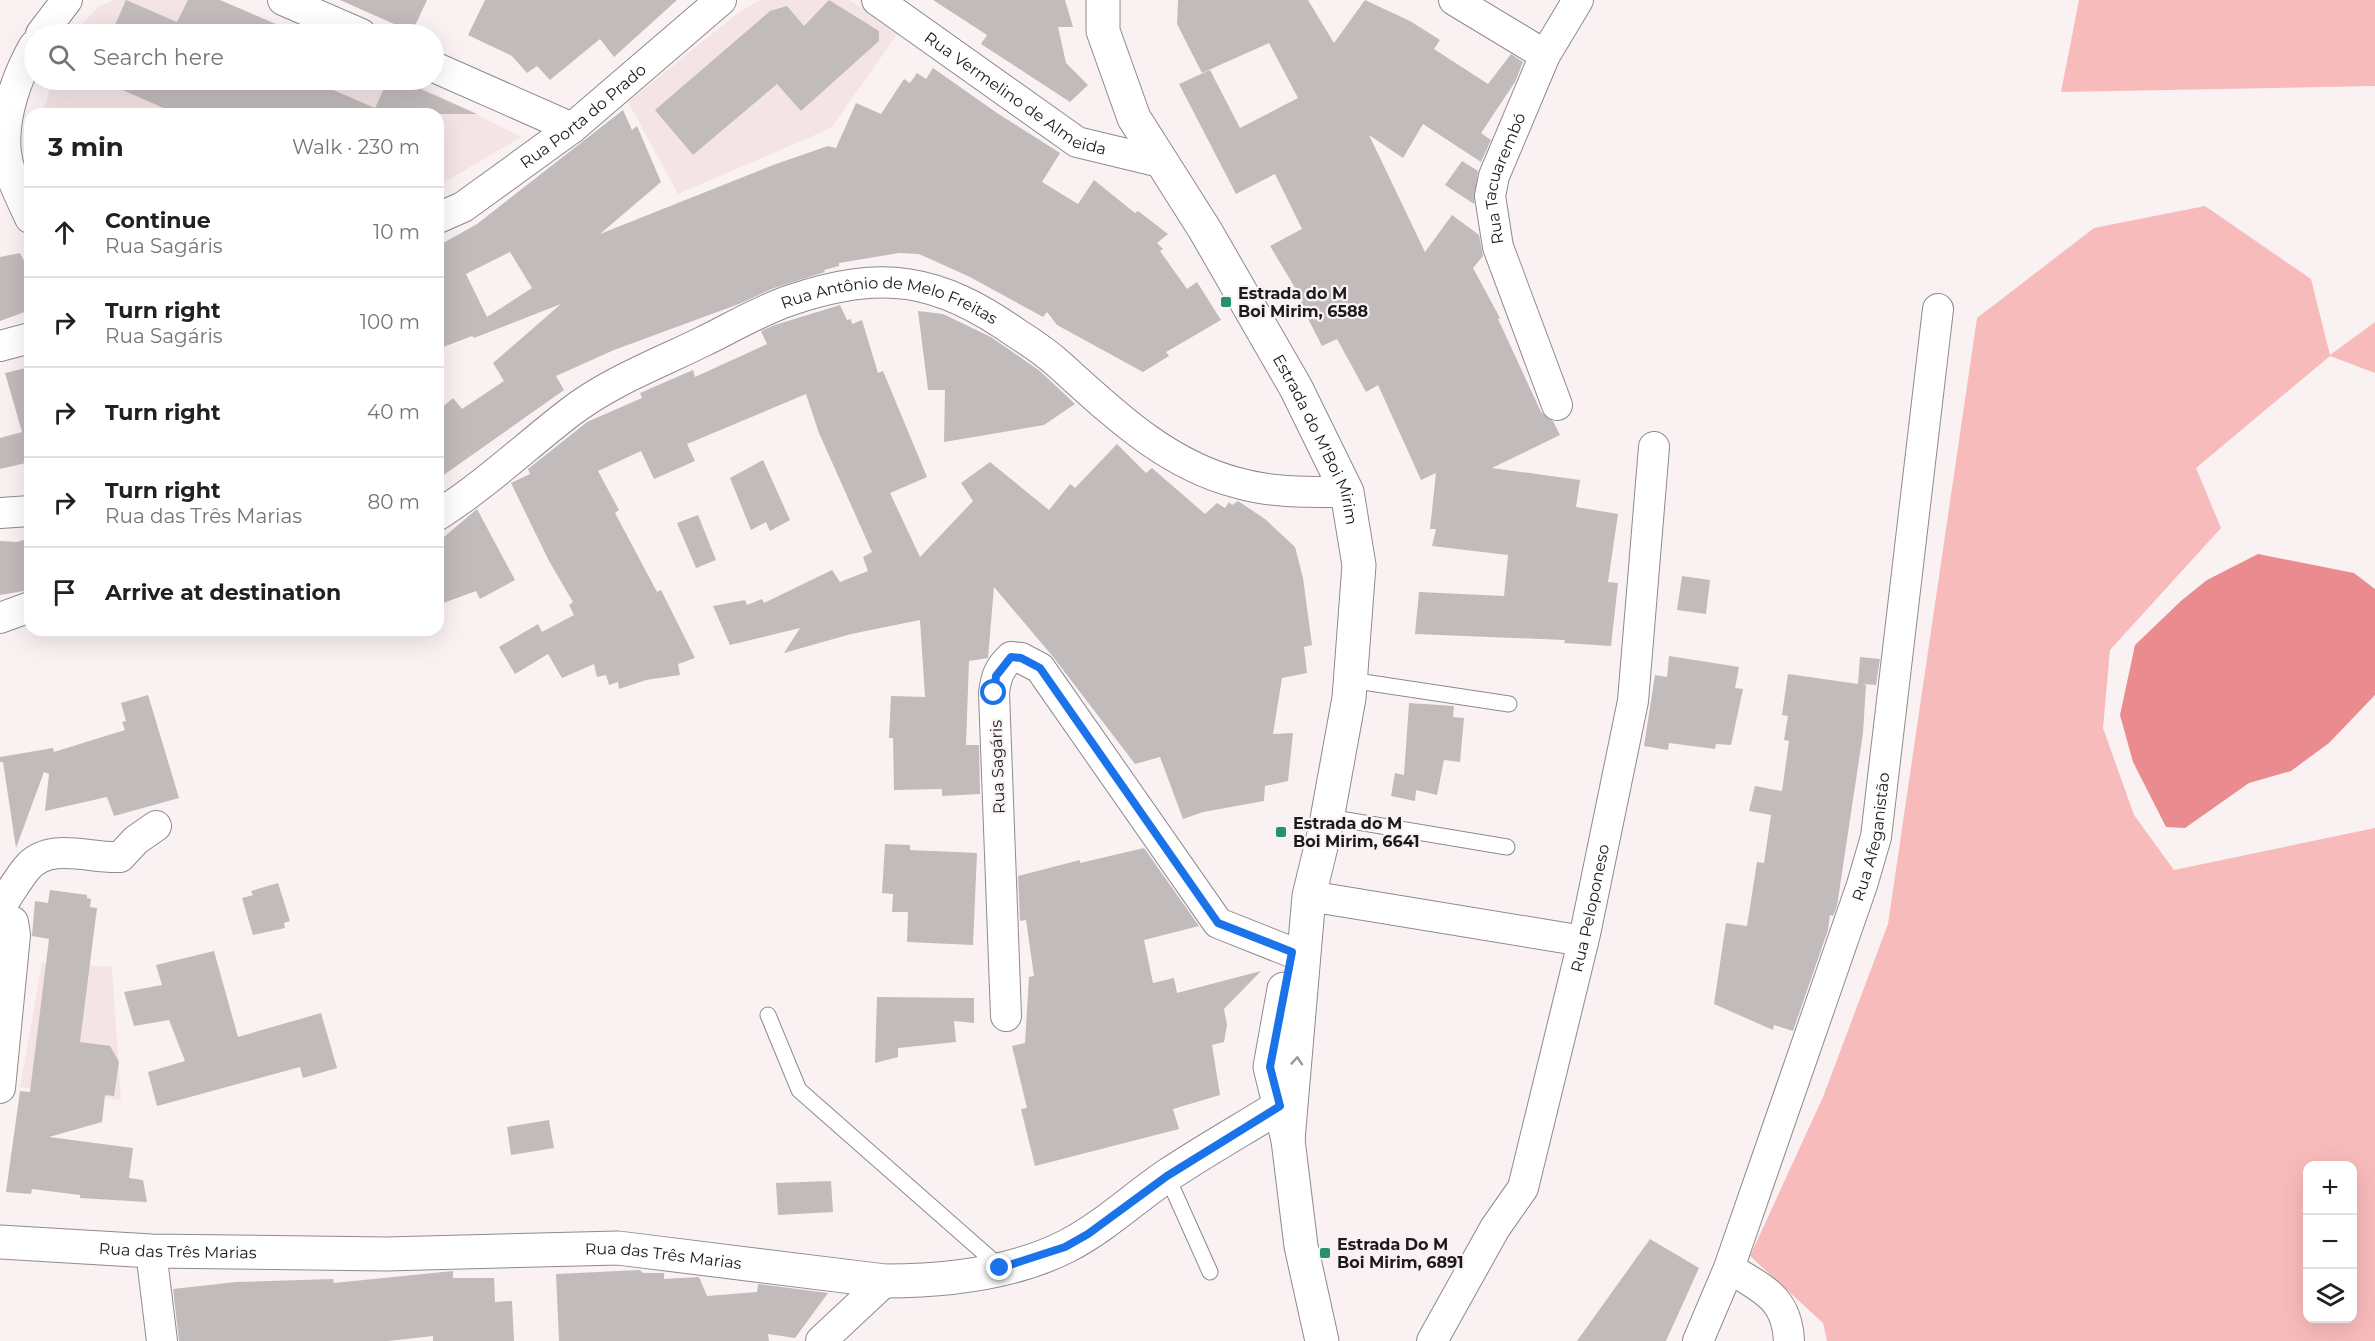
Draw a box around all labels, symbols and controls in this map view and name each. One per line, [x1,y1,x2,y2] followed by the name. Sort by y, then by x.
[24,24,444,90] search box
[921,28,1108,159] street label: Rua Vermelino de Almeida
[45,41,78,74] icon: search
[93,44,224,71] text: Search here
[516,60,650,173] street label: Rua Porta do Prado
[1480,110,1530,246] street label: Rua Tacuarembó
[48,131,124,163] text: 3 min
[292,135,420,159] text: Walk · 230 m
[105,207,211,234] text: Continue
[48,216,81,249] icon: ahead
[373,220,420,244] text: 10 m
[105,234,223,258] text: Rua Sagáris
[778,273,1001,328] street label: Rua Antônio de Melo Freitas
[1238,284,1368,321] place label: Estrada do M Boi Mirim, 6588
[1219,295,1233,309] marker: Estrada do M Boi Mirim, 6588
[105,297,220,324] text: Turn right
[48,306,81,339] icon: right
[360,310,420,334] text: 100 m
[105,324,223,348] text: Rua Sagáris
[1269,351,1361,526] street label: Estrada do M'Boi Mirim
[48,396,81,429] icon: right
[105,399,220,426] text: Turn right
[367,400,420,424] text: 40 m
[105,477,220,504] text: Turn right
[48,486,81,519] icon: right
[368,490,420,514] text: 80 m
[105,504,302,528] text: Rua das Três Marias
[48,576,81,609] icon: arrive
[105,579,341,606] text: Arrive at destination
[980,679,1006,705] route start
[986,719,1009,814] street label: Rua Sagáris
[1848,771,1894,904] street label: Rua Afeganistão
[1293,814,1420,851] place label: Estrada do M Boi Mirim, 6641
[1274,825,1288,839] marker: Estrada do M Boi Mirim, 6641
[1567,842,1613,974] street label: Rua Peloponeso
[1290,1056,1303,1065] one-way arrow
[2303,1161,2357,1323] map controls
[2303,1161,2357,1215] button: +
[2303,1215,2357,1269] button: −
[1337,1235,1463,1272] place label: Estrada Do M Boi Mirim, 6891
[98,1239,257,1262] street label: Rua das Três Marias
[585,1239,743,1273] street label: Rua das Três Marias
[1318,1246,1332,1260] marker: Estrada Do M Boi Mirim, 6891
[986,1254,1012,1280] route end
[2303,1269,2357,1323] button: layers

